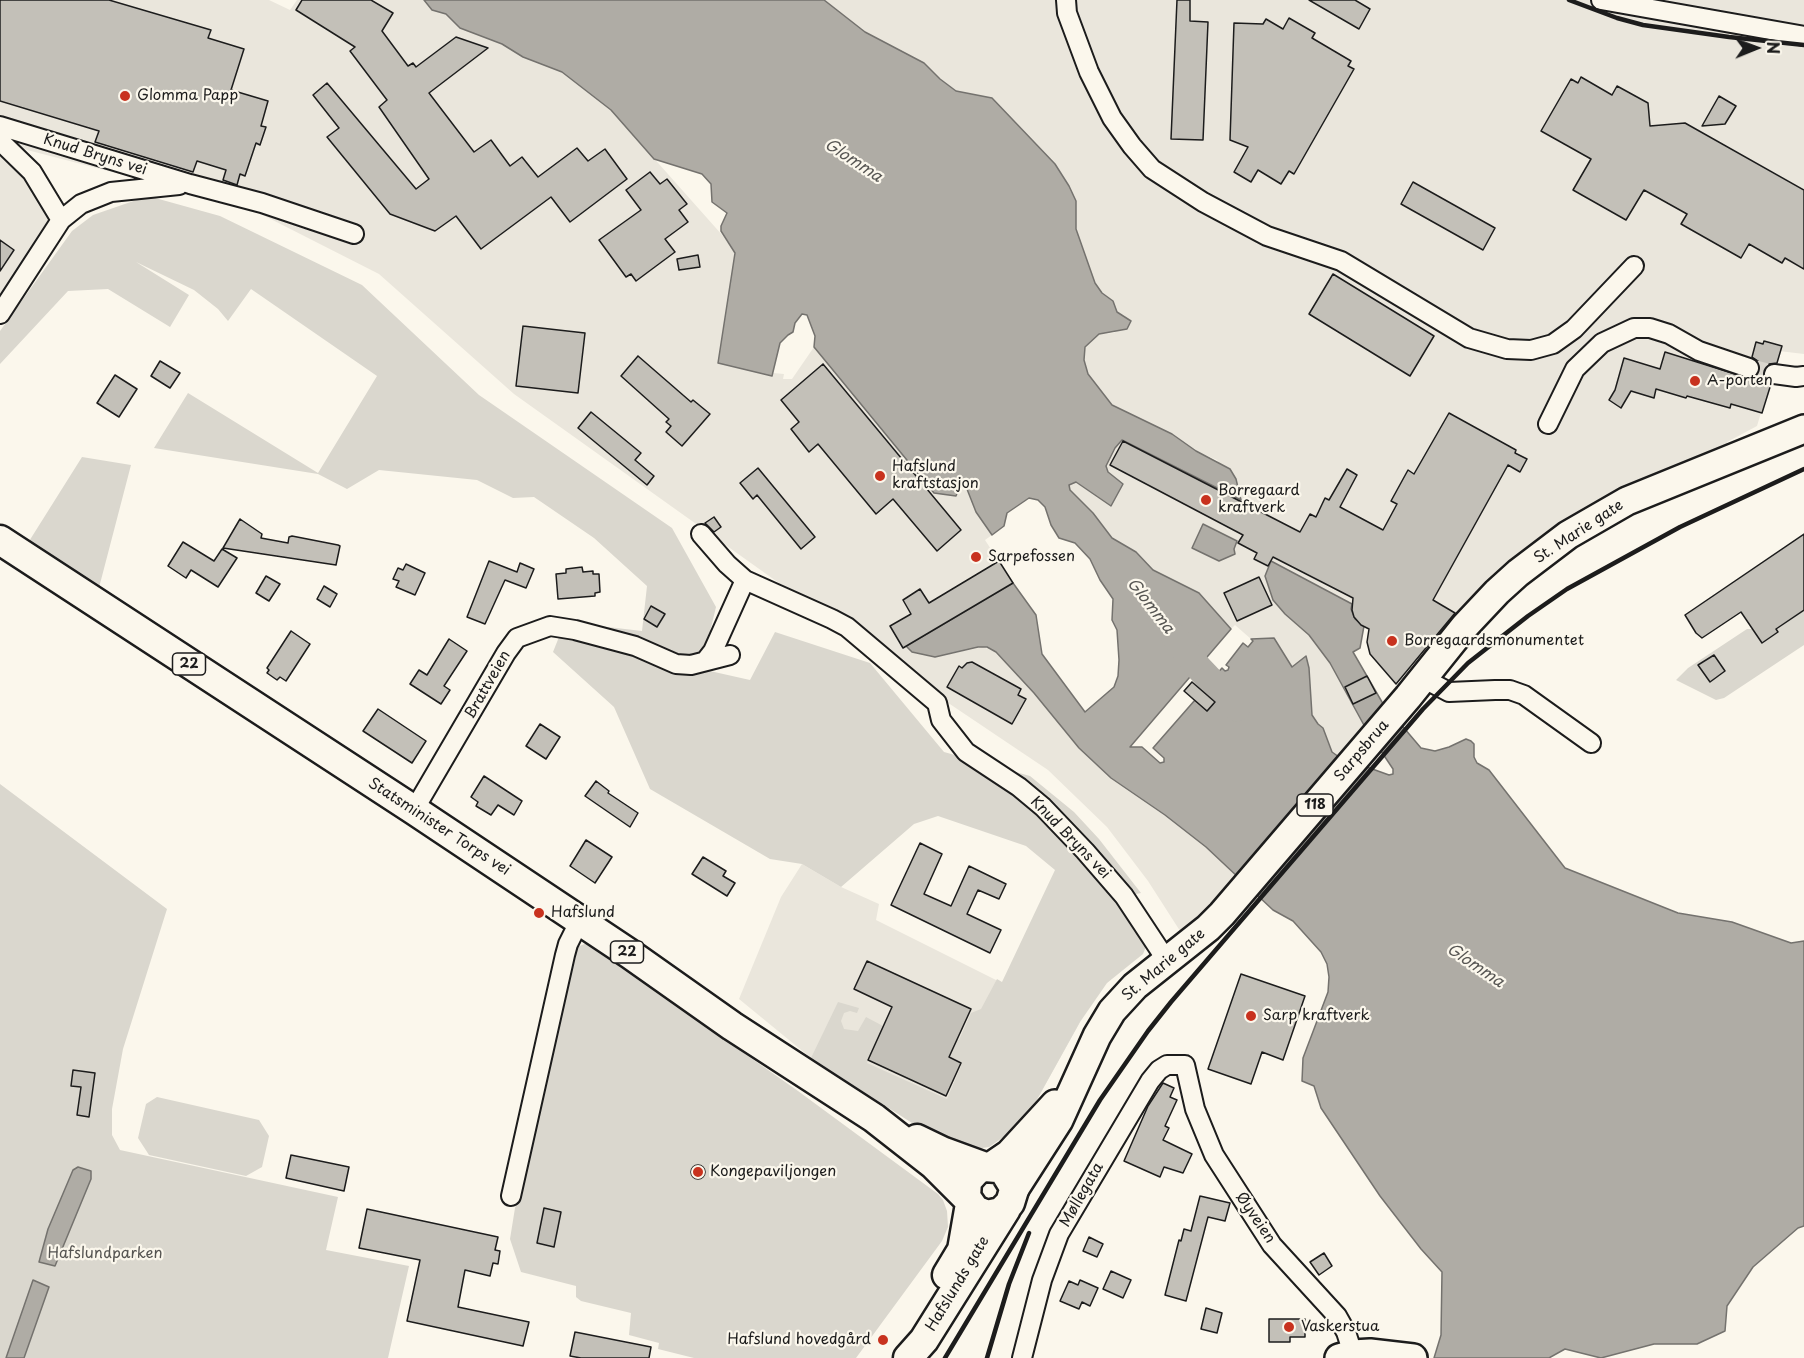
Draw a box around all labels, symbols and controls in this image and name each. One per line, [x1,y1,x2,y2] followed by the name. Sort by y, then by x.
[1726,18,1786,78] north arrow
[1762,41,1786,54] text: N
[137,87,238,105] place label: Glomma Papp
[118,89,132,103] marker: Glomma Papp
[41,131,149,179] street label: Knud Bryns vei
[821,135,885,187] water label: Glomma
[1707,372,1773,390] place label: A-porten
[1688,374,1702,388] marker: A-porten
[892,458,979,493] place label: Hafslund kraftstasjon
[873,469,887,483] marker: Hafslund kraftstasjon
[1218,482,1300,517] place label: Borregaard kraftverk
[1199,493,1213,507] marker: Borregaard kraftverk
[1531,496,1627,568] street label: St. Marie gate
[988,548,1075,566] place label: Sarpefossen
[969,550,983,564] marker: Sarpefossen
[1122,575,1178,637] water label: Glomma
[1404,632,1584,650] place label: Borregaardsmonumentet
[1385,634,1399,648] marker: Borregaardsmonumentet
[461,648,515,722] street label: Brattveien
[172,653,206,675] road number: 22
[1331,716,1393,786] street label: Sarpsbrua
[365,774,513,880] street label: Statsminister Torps vei
[1026,793,1114,883] street label: Knud Bryns vei
[1297,794,1333,816] road number: 118
[551,904,615,922] place label: Hafslund
[532,906,546,920] marker: Hafslund
[1119,925,1209,1005] street label: St. Marie gate
[1443,940,1507,992] water label: Glomma
[610,941,644,963] road number: 22
[1263,1007,1370,1025] place label: Sarp kraftverk
[1244,1009,1258,1023] marker: Sarp kraftverk
[1056,1159,1108,1231] street label: Møllegata
[710,1163,836,1181] place label: Kongepaviljongen
[691,1165,705,1179] marker: Kongepaviljongen
[1231,1189,1279,1247] street label: Øyveien
[923,1233,993,1335] street label: Hafslunds gate
[47,1245,163,1263] park label: Hafslundparken
[1301,1318,1379,1336] place label: Vaskerstua
[1282,1320,1296,1334] marker: Vaskerstua
[727,1331,871,1349] place label: Hafslund hovedgård
[876,1333,890,1347] marker: Hafslund hovedgård

